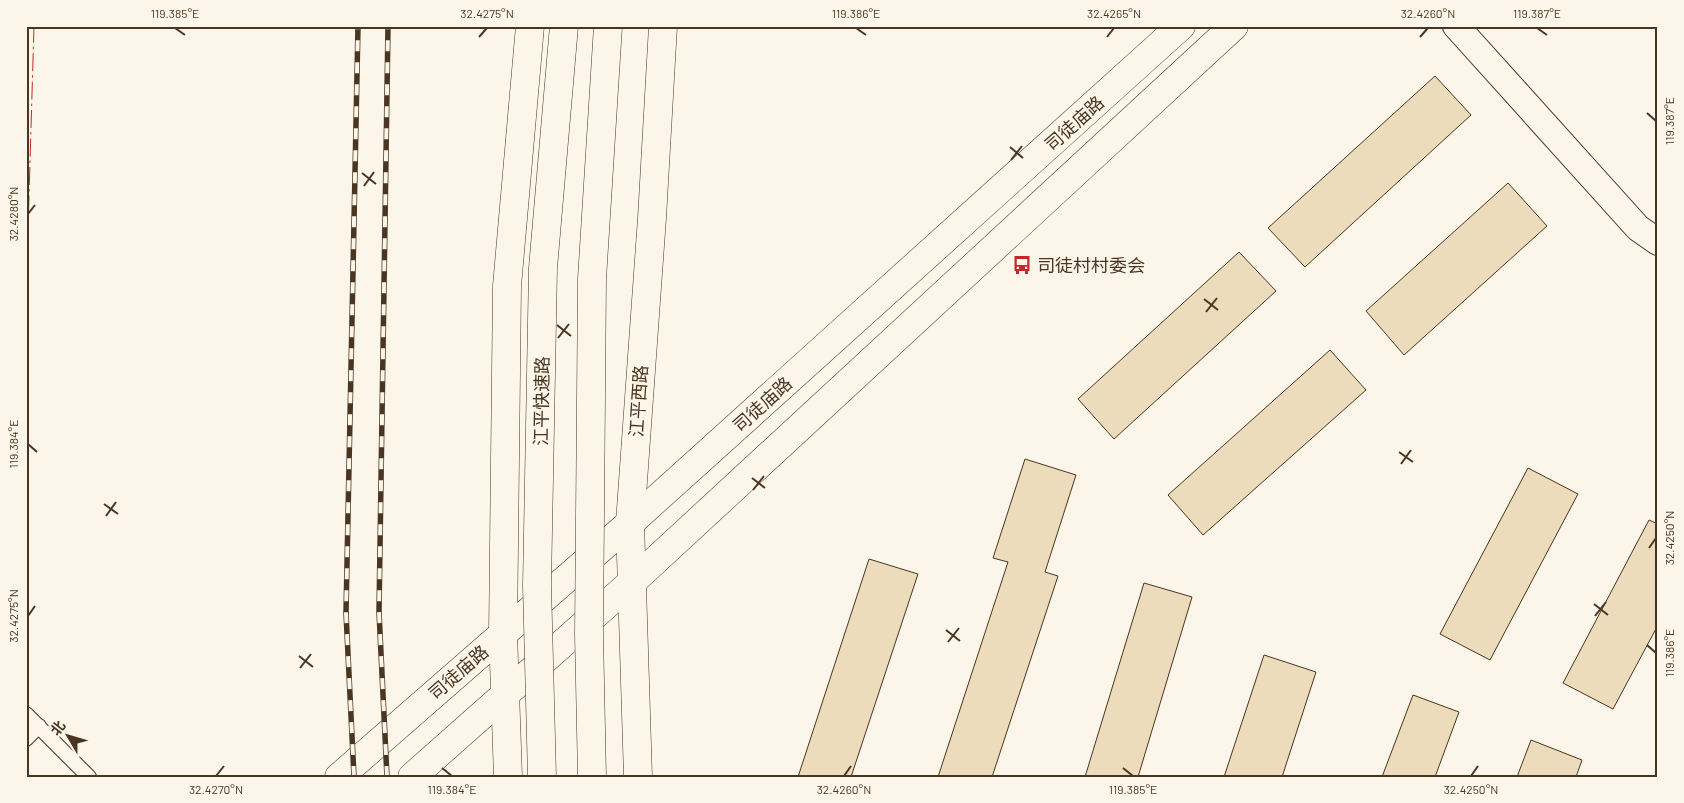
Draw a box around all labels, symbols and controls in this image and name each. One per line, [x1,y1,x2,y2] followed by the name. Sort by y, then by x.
[151,6,199,20] text: 119.385°E
[460,6,514,20] text: 32.4275°N
[832,6,880,20] text: 119.386°E
[1087,6,1141,20] text: 32.4265°N
[1401,6,1455,20] text: 32.4260°N
[1513,6,1561,20] text: 119.387°E
[1040,91,1108,155] street label: 司徒庙路
[1662,97,1676,145] text: 119.387°E
[6,187,20,241] text: 32.4280°N
[1011,254,1033,276] bus stop icon: 司徒村村委会
[1037,254,1145,276] place label: 司徒村村委会
[529,356,553,446] street label: 江平快速路
[625,364,651,438] street label: 江平西路
[728,372,796,436] street label: 司徒庙路
[6,420,20,468] text: 119.384°E
[1662,511,1676,565] text: 32.4250°N
[6,589,20,643] text: 32.4275°N
[1662,629,1676,677] text: 119.386°E
[424,640,492,704] street label: 司徒庙路
[42,710,92,760] north arrow
[46,717,68,738] text: 北
[189,782,243,796] text: 32.4270°N
[428,782,476,796] text: 119.384°E
[817,782,871,796] text: 32.4260°N
[1109,782,1157,796] text: 119.385°E
[1444,782,1498,796] text: 32.4250°N

